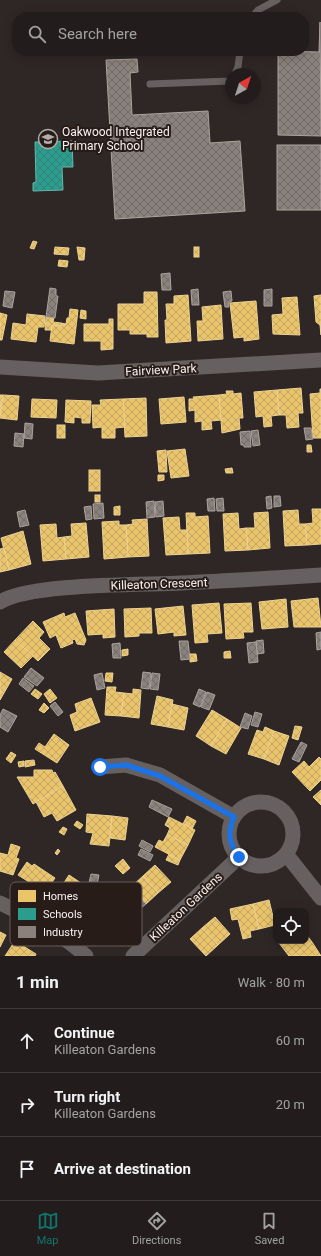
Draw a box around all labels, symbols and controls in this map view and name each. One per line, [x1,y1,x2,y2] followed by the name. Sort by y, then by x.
[12,12,309,56] search box
[26,23,48,45] icon: search
[58,25,137,43] text: Search here
[225,68,261,104] north arrow
[62,125,170,153] place label: Oakwood Integrated Primary School
[37,128,59,150] school or university icon: Oakwood Integrated Primary School
[125,361,198,379] street label: Fairview Park
[110,575,208,593] street label: Killeaton Crescent
[91,758,109,776] route start
[230,848,248,866] route end
[147,870,225,944] street label: Killeaton Gardens
[10,882,142,946] legend
[43,890,79,903] text: Homes
[43,908,83,921] text: Schools
[273,908,309,944] map controls
[273,908,309,944] button: locate
[43,926,83,939] text: Industry
[16,972,59,992] text: 1 min
[238,975,305,990] text: Walk · 80 m
[54,1024,115,1042] text: Continue
[16,1030,38,1052] icon: ahead
[276,1033,305,1048] text: 60 m
[54,1042,156,1057] text: Killeaton Gardens
[54,1088,120,1106] text: Turn right
[16,1094,38,1116] icon: right
[276,1097,305,1112] text: 20 m
[54,1106,156,1121] text: Killeaton Gardens
[16,1158,38,1180] icon: arrive
[54,1160,191,1178] text: Arrive at destination
[37,1210,59,1247] tab: Map
[132,1210,181,1247] tab: Directions
[255,1210,284,1247] tab: Saved

